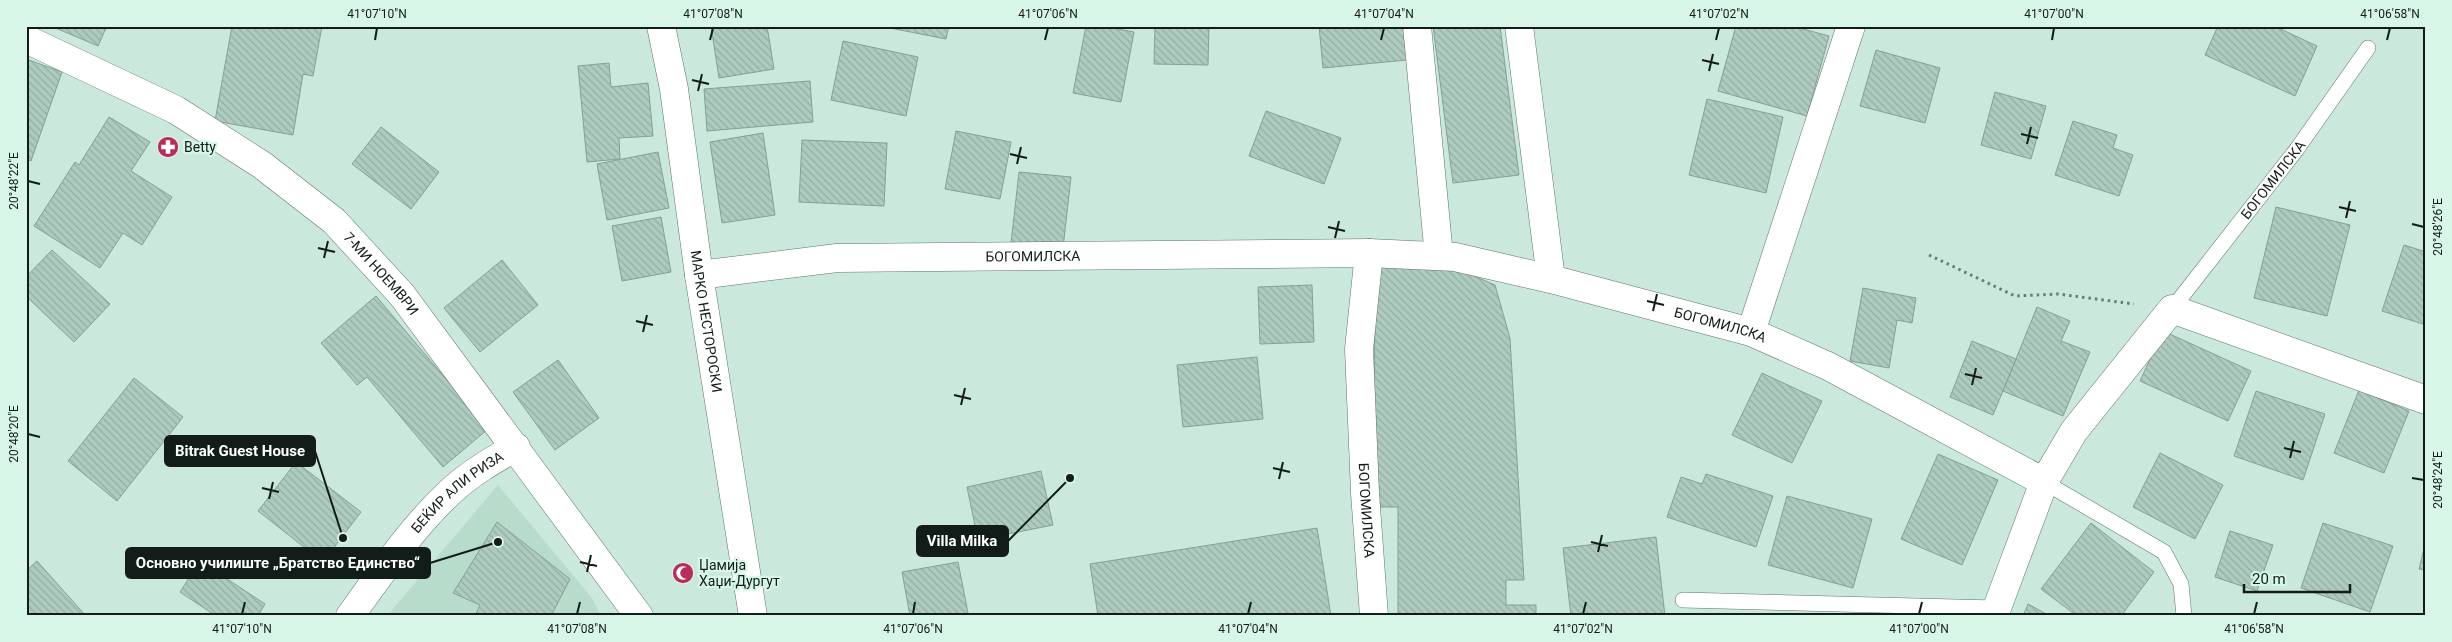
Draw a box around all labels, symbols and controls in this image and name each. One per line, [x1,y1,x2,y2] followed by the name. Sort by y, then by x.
[347,7,407,21] text: 41°07'10"N
[683,7,743,21] text: 41°07'08"N
[1018,7,1078,21] text: 41°07'06"N
[1354,7,1414,21] text: 41°07'04"N
[1689,7,1749,21] text: 41°07'02"N
[2024,7,2084,21] text: 41°07'00"N
[2360,7,2420,21] text: 41°06'58"N
[156,135,180,159] pharmacy icon: Betty
[2237,137,2308,222] street label: БОГОМИЛСКА
[184,139,216,155] place label: Betty
[7,152,21,210] text: 20°48'22"E
[2431,198,2445,256] text: 20°48'26"E
[340,229,422,318] street label: 7-МИ НОЕМВРИ
[985,248,1081,265] street label: БОГОМИЛСКА
[688,249,725,394] street label: МАРКО НЕСТОРОСКИ
[1673,304,1769,346] street label: БОГОМИЛСКА
[7,405,21,463] text: 20°48'20"E
[165,436,315,466] callout: Bitrak Guest House
[175,442,305,460] text: Bitrak Guest House
[408,448,506,536] street label: БЕЌИР АЛИ РИЗА
[2431,451,2445,509] text: 20°48'24"E
[1356,463,1378,558] street label: БОГОМИЛСКА
[917,526,1008,556] callout: Villa Milka
[927,532,997,550] text: Villa Milka
[126,548,430,578] callout: Основно училиште „Братство Единство“
[136,554,420,572] text: Основно училиште „Братство Единство“
[699,557,780,589] place label: Џамија Хаџи-Дургут
[671,561,695,585] mosque icon: Џамија Хаџи-Дургут
[2244,562,2351,594] scale bar
[2252,570,2286,588] text: 20 m
[212,622,272,636] text: 41°07'10"N
[547,622,607,636] text: 41°07'08"N
[883,622,943,636] text: 41°07'06"N
[1218,622,1278,636] text: 41°07'04"N
[1553,622,1613,636] text: 41°07'02"N
[1889,622,1949,636] text: 41°07'00"N
[2224,622,2284,636] text: 41°06'58"N

